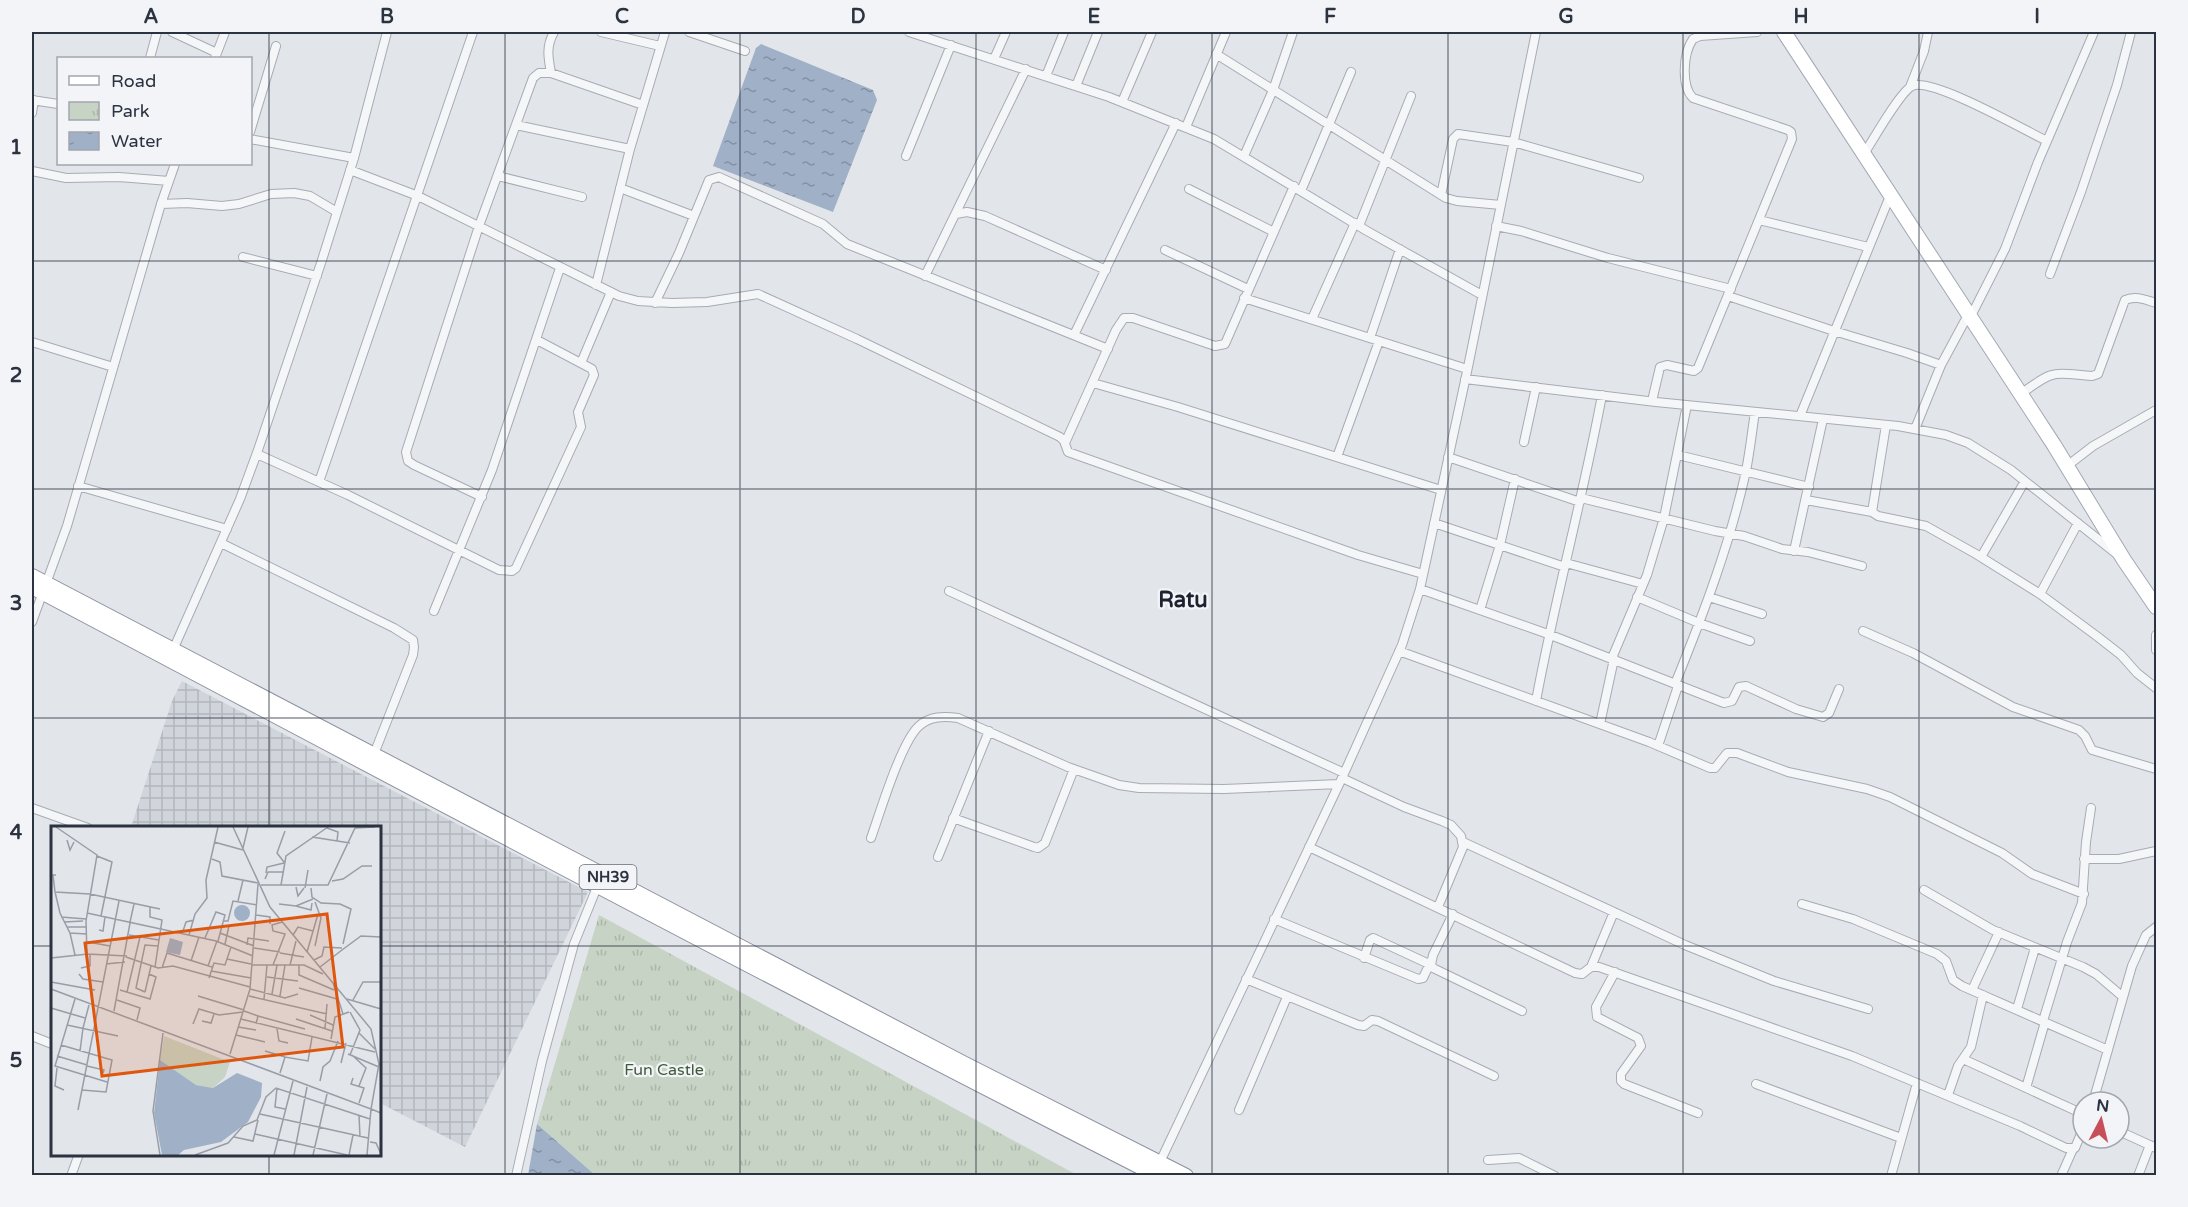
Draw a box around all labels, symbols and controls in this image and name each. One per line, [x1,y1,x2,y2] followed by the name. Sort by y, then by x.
[144,5,159,29] text: A
[380,5,394,29] text: B
[615,5,629,29] text: C
[850,5,866,29] text: D
[1088,5,1101,29] text: E
[1324,5,1336,29] text: F
[1558,5,1574,29] text: G
[1793,5,1809,29] text: H
[2034,5,2040,29] text: I
[57,57,252,165] legend
[111,70,156,92] text: Road
[111,100,150,122] text: Park
[111,130,162,152] text: Water
[10,136,22,160] text: 1
[10,364,22,388] text: 2
[1158,587,1208,613] district label: Ratu
[10,592,22,616] text: 3
[10,821,23,845] text: 4
[51,826,381,1156] inset map
[580,865,636,889] road number: NH39
[10,1049,22,1073] text: 5
[624,1060,704,1080] park label: Fun Castle
[2071,1090,2131,1150] north arrow
[2095,1095,2110,1117] text: N

